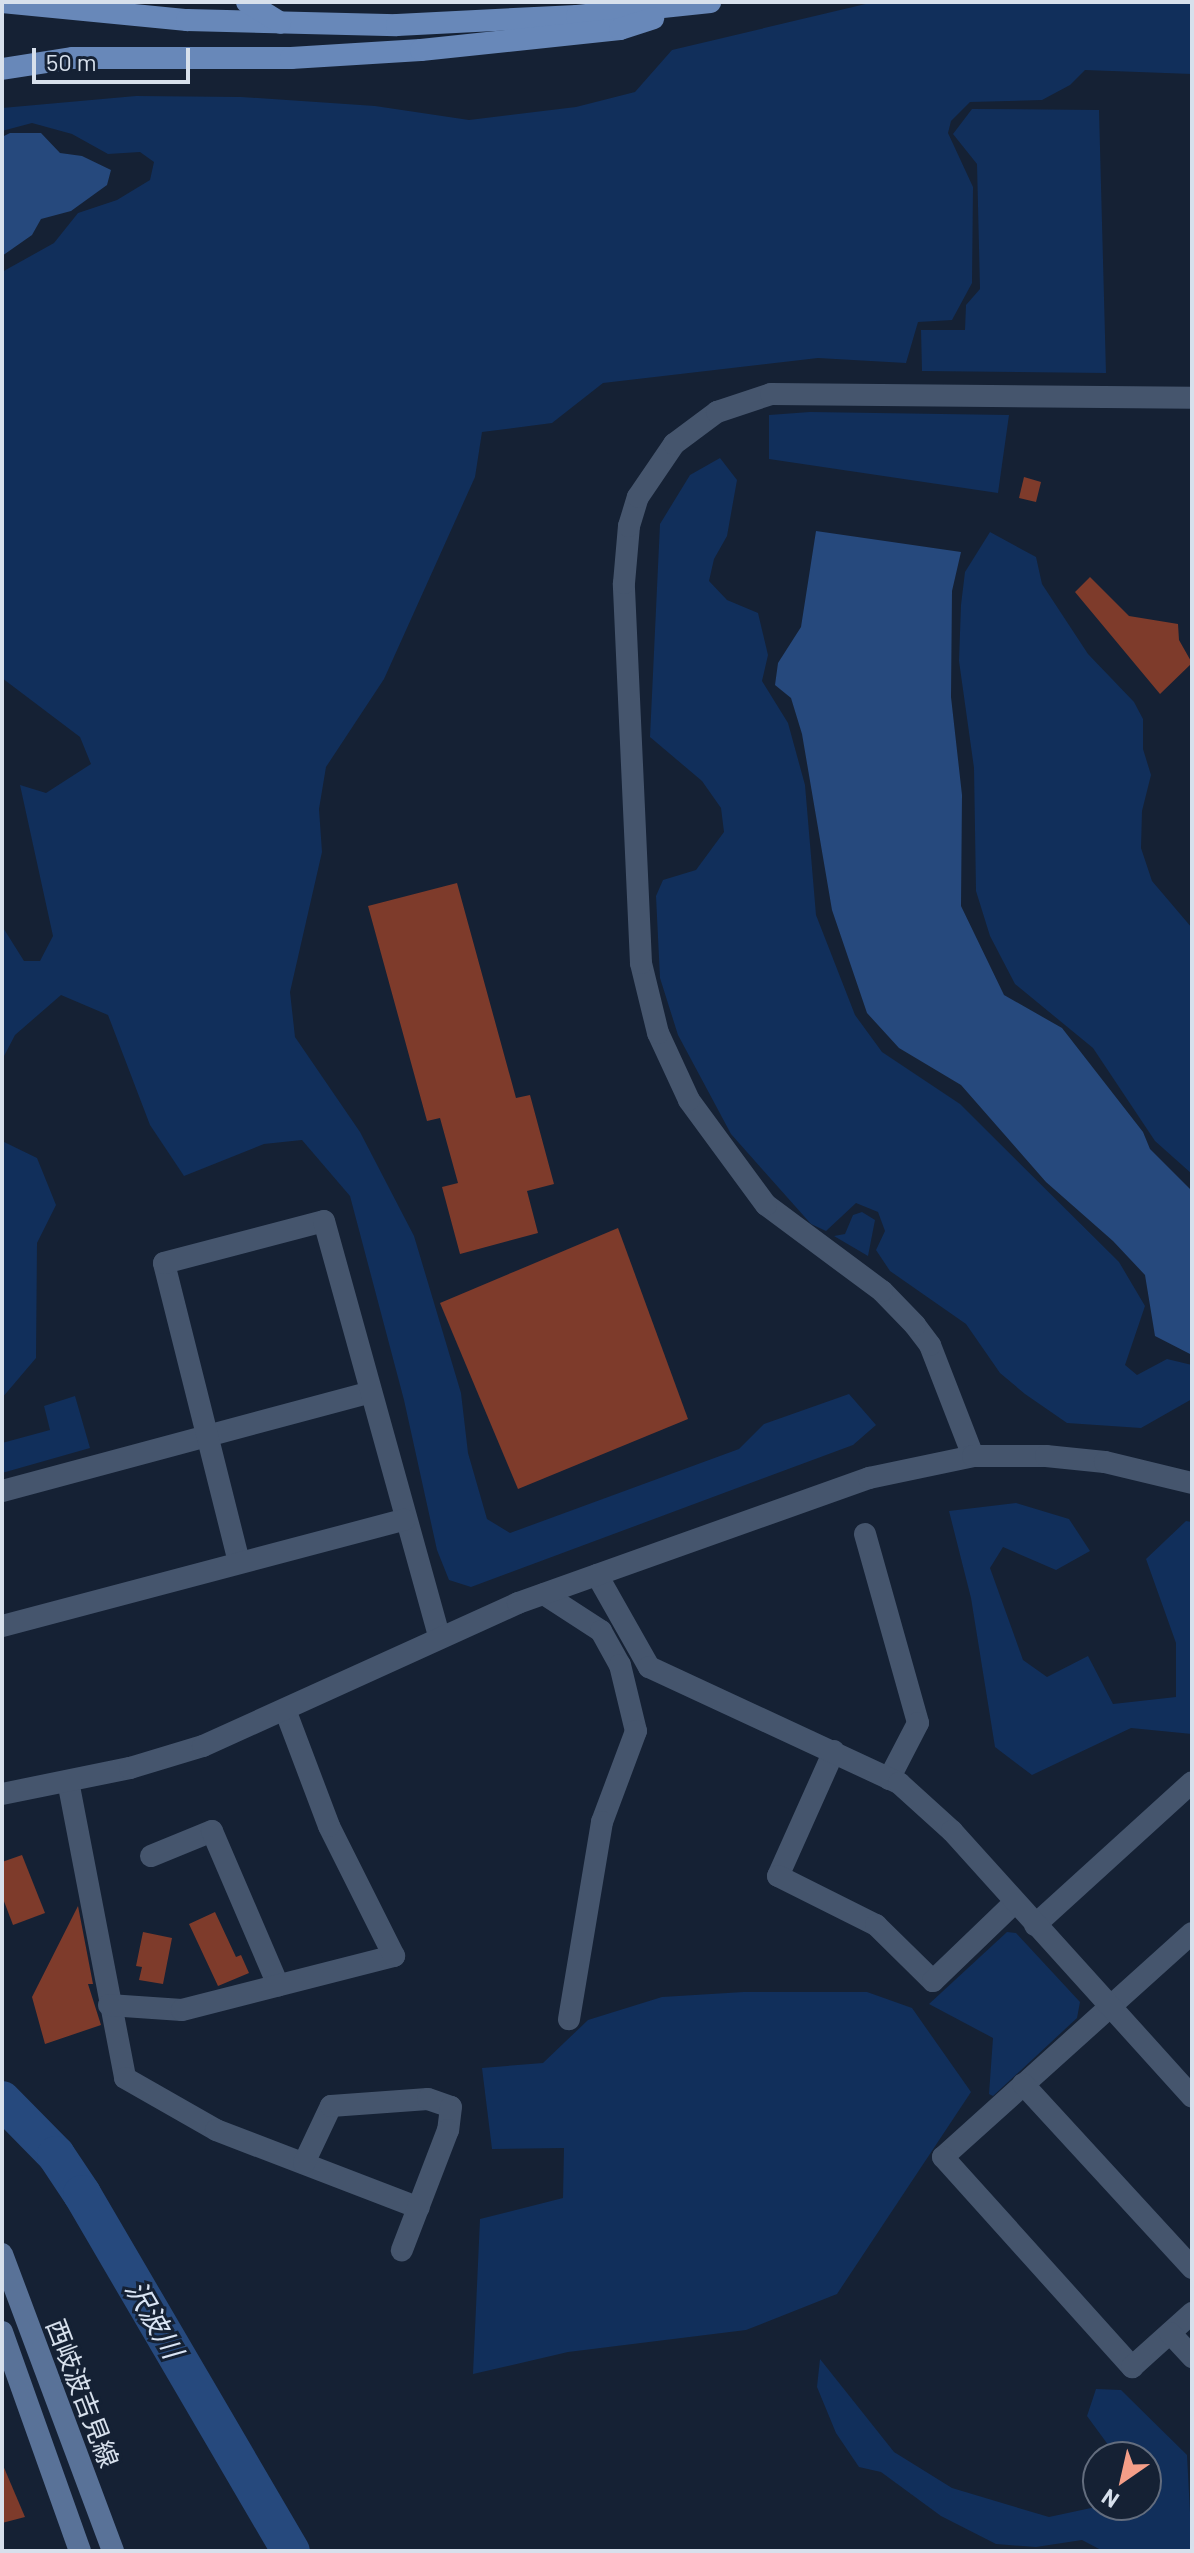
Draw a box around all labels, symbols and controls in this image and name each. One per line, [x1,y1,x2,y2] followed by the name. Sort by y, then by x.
[36,32,194,82] scale bar
[46,47,97,76] text: 50 m
[119,2274,191,2364] water label: 沢波川
[40,2315,126,2471] street label: 西岐波吉見線
[1082,2441,1162,2521] north arrow
[1096,2484,1123,2514] text: N

